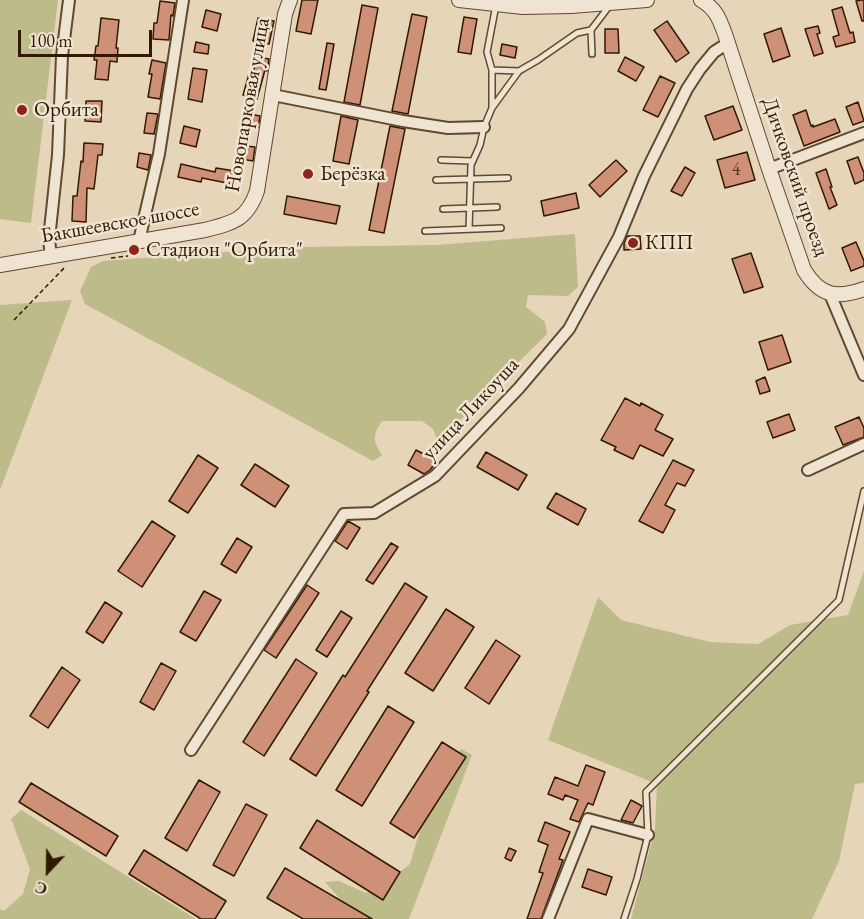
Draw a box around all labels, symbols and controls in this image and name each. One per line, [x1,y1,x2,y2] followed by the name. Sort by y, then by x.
[220,16,276,194] street label: Новопарковая улица
[21,18,154,56] scale bar
[29,29,73,52] text: 100 m
[756,94,834,260] street label: Дичковский проезд
[34,97,99,123] place label: Орбита
[15,103,29,117] marker: Орбита
[732,159,740,181] house number: 4
[320,161,386,187] place label: Берёзка
[301,167,315,181] marker: Берёзка
[39,197,201,249] street label: Бакшеевское шоссе
[645,230,694,256] place label: КПП
[626,236,640,250] marker: КПП
[146,237,303,263] place label: Стадион "Орбита"
[127,243,141,257] marker: Стадион "Орбита"
[417,353,525,465] street label: улица Ликоуша
[18,841,78,901] north arrow
[32,876,50,900] text: С

